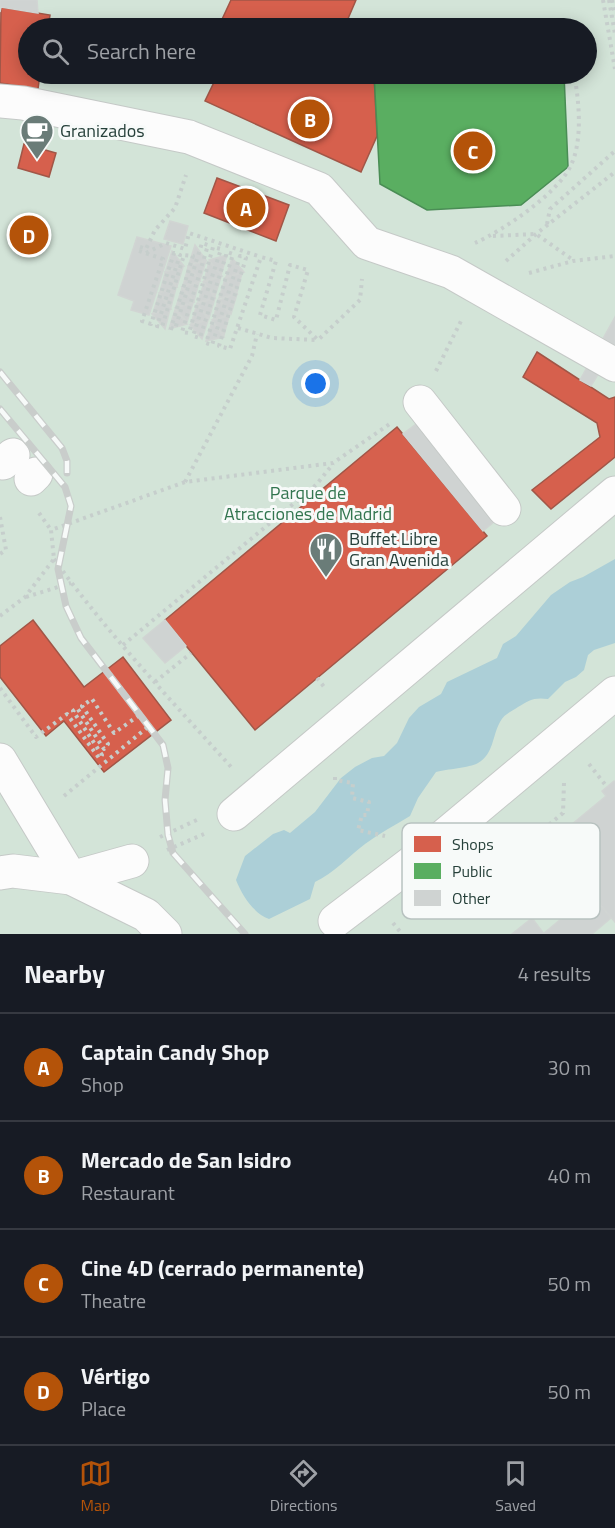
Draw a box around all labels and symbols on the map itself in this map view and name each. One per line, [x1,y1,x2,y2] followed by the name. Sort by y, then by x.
[290,96,330,142] pin: B
[19,113,55,160] cafe icon: Granizados
[60,117,145,144] place label: Granizados
[454,128,492,174] pin: C
[226,186,266,230] pin: A
[9,212,48,258] pin: D
[301,369,330,398] your location
[224,479,392,527] park label: Parque de Atracciones de Madrid
[349,525,449,573] place label: Buffet Libre Gran Avenida
[308,531,344,578] restaurant icon: Buffet Libre Gran Avenida
[402,823,600,919] legend
[452,832,494,856] text: Shops
[452,859,493,883] text: Public
[452,886,491,910] text: Other

